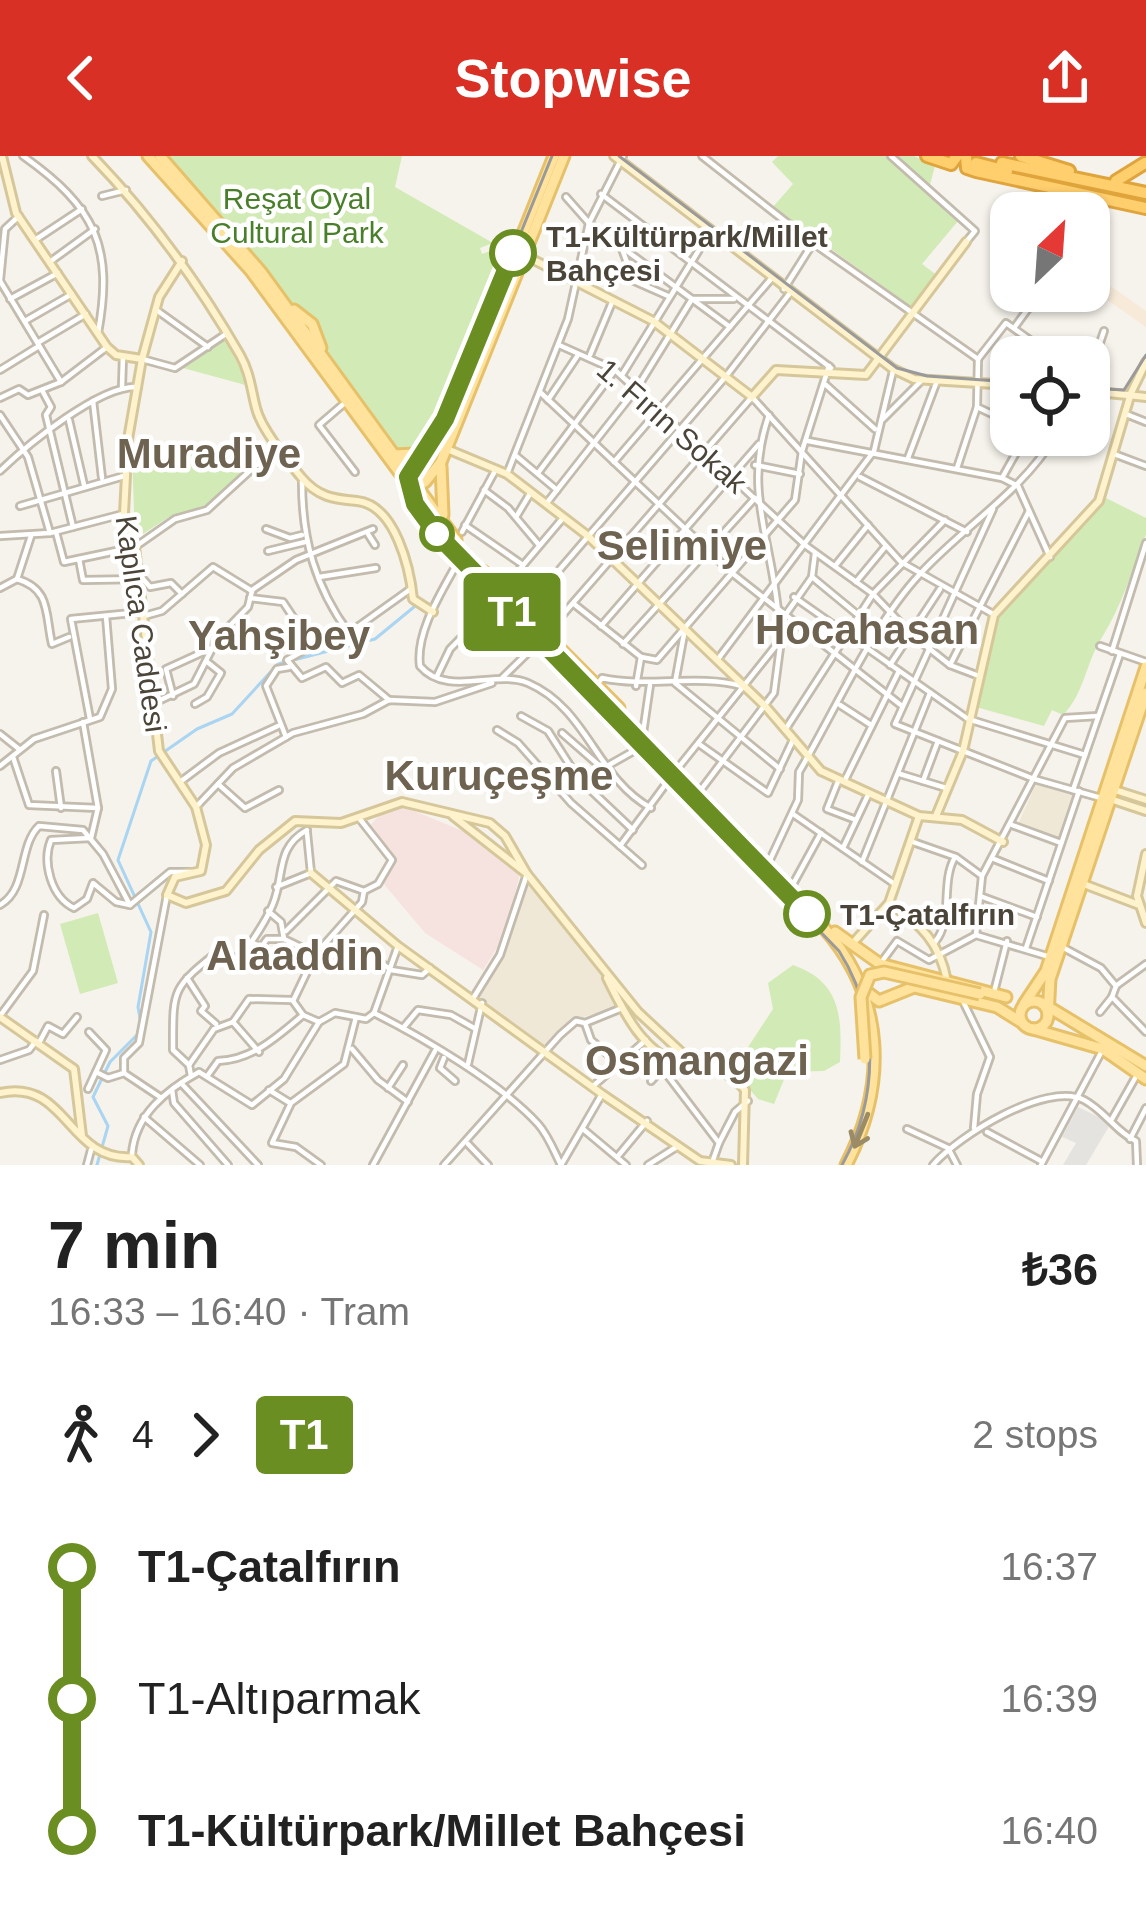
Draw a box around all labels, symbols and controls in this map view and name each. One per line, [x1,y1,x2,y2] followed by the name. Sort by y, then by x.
[48,45,114,111] icon: back
[1032,45,1098,111] icon: share
[454,48,692,108] text: Stopwise
[210,182,385,249] park label: Reşat Oyal Cultural Park
[990,192,1110,312] north arrow
[990,192,1110,456] map controls
[546,220,828,287] place label: T1-Kültürpark/Millet Bahçesi
[491,231,535,275] marker: T1-Kültürpark/Millet Bahçesi
[990,336,1110,456] button: locate
[591,352,754,500] street label: 1. Fırın Sokak
[117,430,301,477] district label: Muradiye
[109,514,173,734] street label: Kaplıca Caddesi
[421,518,453,550] unlabelled marker
[597,522,767,569] district label: Selimiye
[458,573,566,651] line badge: T1
[487,588,537,635] text: T1
[755,606,979,653] district label: Hocahasan
[188,612,371,659] district label: Yahşibey
[385,752,613,799] district label: Kuruçeşme
[785,892,829,936] marker: T1-Çatalfırın
[840,898,1015,931] place label: T1-Çatalfırın
[206,932,384,979] district label: Alaaddin
[585,1037,809,1084] district label: Osmangazi
[849,1112,870,1149] one-way arrow
[48,1208,220,1282] text: 7 min
[1022,1244,1098,1295] text: ₺36
[48,1290,410,1333] text: 16:33 – 16:40 · Tram
[48,1402,114,1468] icon: walk
[172,1402,238,1468] icon: forward
[280,1411,329,1458] text: T1
[132,1413,154,1456] text: 4
[972,1413,1098,1456] text: 2 stops
[138,1541,401,1592] text: T1-Çatalfırın
[1000,1545,1098,1588] text: 16:37
[138,1673,421,1724] text: T1-Altıparmak
[1000,1677,1098,1720] text: 16:39
[138,1805,746,1856] text: T1-Kültürpark/Millet Bahçesi
[1000,1809,1098,1852] text: 16:40

